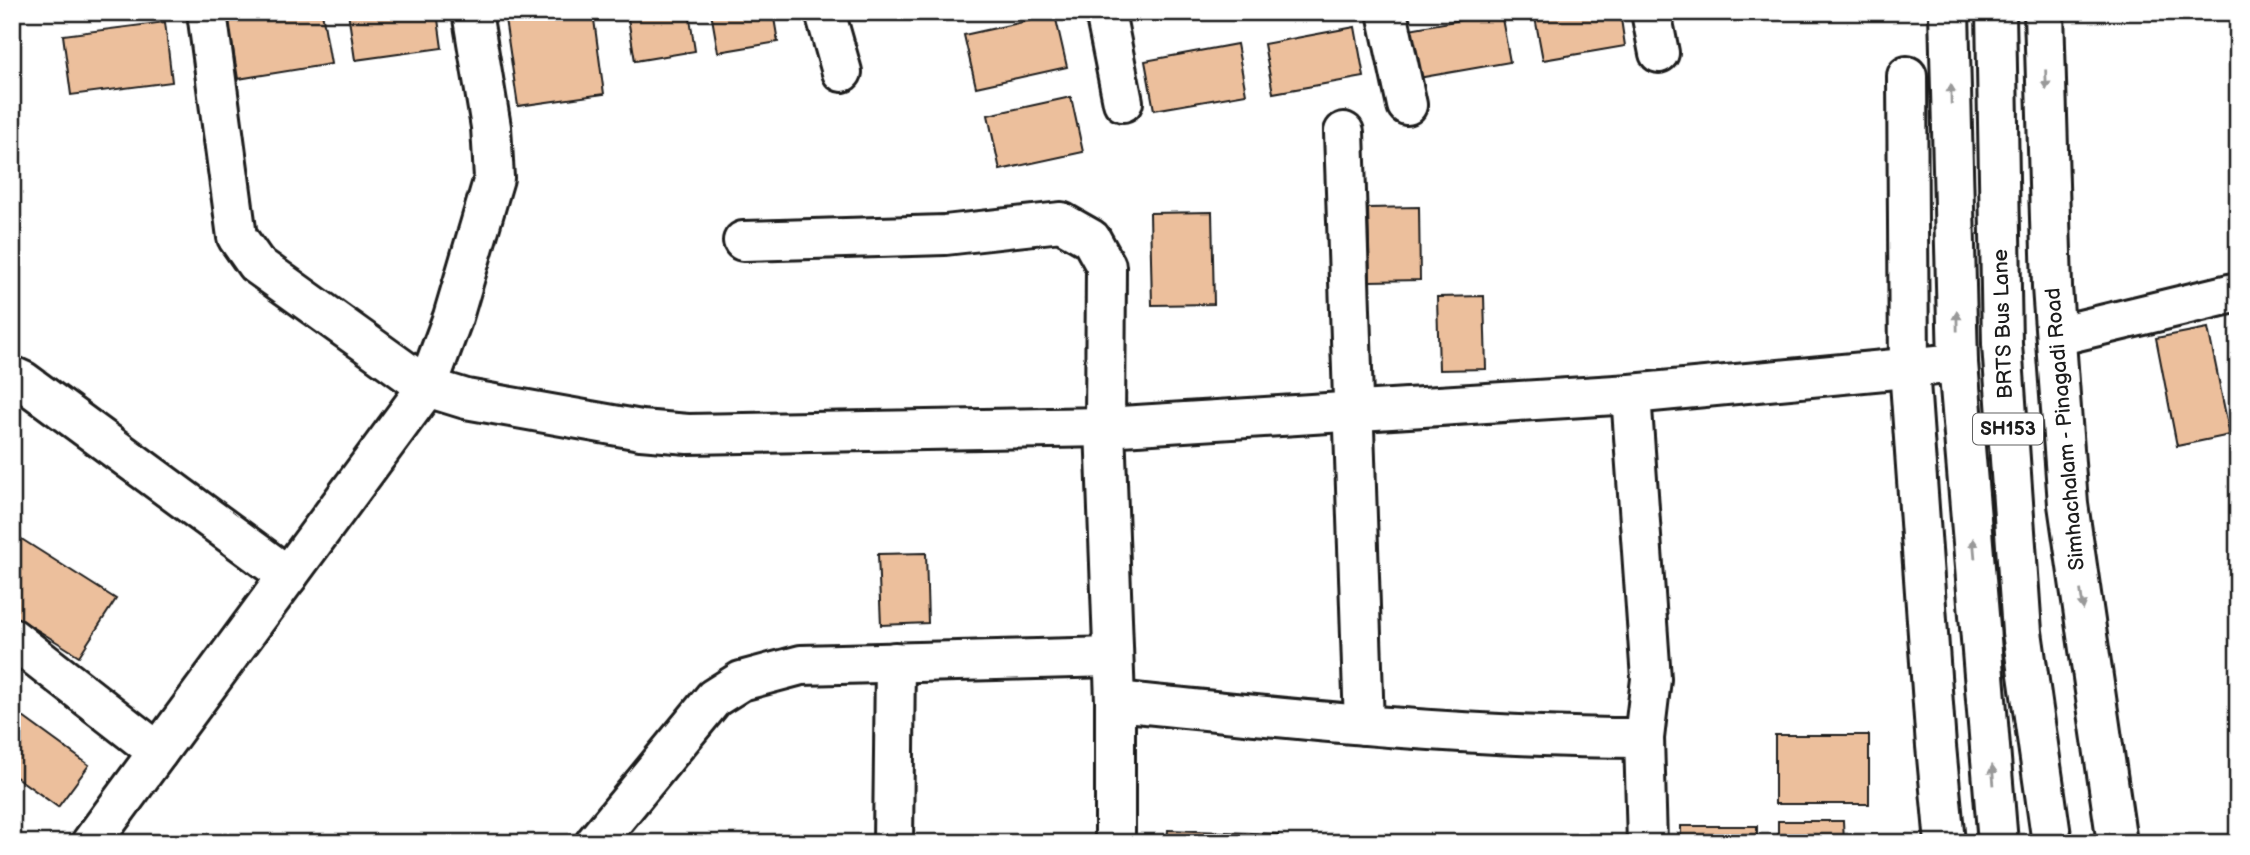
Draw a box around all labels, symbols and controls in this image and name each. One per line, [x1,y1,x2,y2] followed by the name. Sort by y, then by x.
[2040,70,2051,92] one-way arrow
[1946,83,1957,105] one-way arrow
[1988,249,2018,399] street label: BRTS Bus Lane
[2040,287,2090,571] street label: Simhachalam - Pinagadi Road
[1951,310,1963,332] one-way arrow
[1973,414,2043,444] road number: SH153
[1968,537,1979,559] one-way arrow
[2077,589,2088,611] one-way arrow
[1987,764,1998,786] one-way arrow

